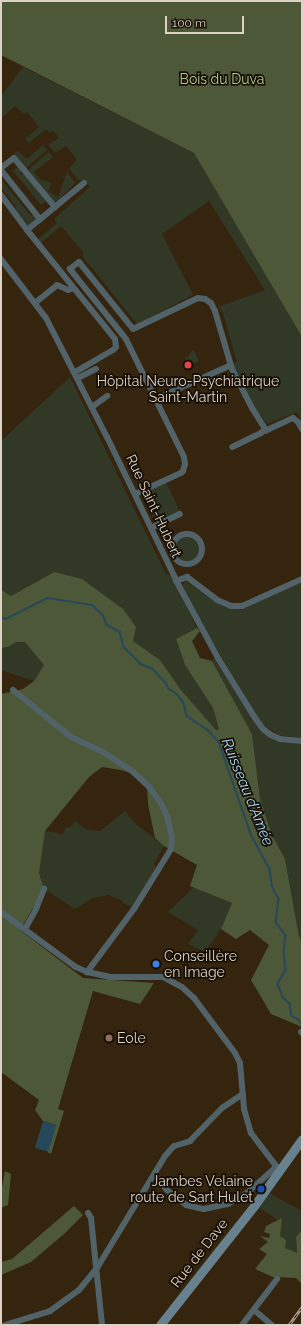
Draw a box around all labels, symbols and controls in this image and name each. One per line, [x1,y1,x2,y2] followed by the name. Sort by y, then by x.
[167,8,246,34] scale bar
[172,16,206,30] text: 100 m
[180,71,264,87] park label: Bois du Duva
[182,359,194,371] marker: Hôpital Neuro-Psychiatrique Saint-Martin
[97,373,279,406] place label: Hôpital Neuro-Psychiatrique Saint-Martin
[123,452,185,560] street label: Rue Saint-Hubert
[217,736,277,848] water label: Ruisseau d'Amée
[164,948,237,980] place label: Conseillère en Image
[151,959,161,969] marker: Conseillère en Image
[117,1030,146,1046] place label: Eole
[104,1033,114,1043] marker: Eole
[130,1173,253,1206] place label: Jambes Velaine route de Sart Hulet
[256,1184,266,1194] marker: Jambes Velaine route de Sart Hulet
[167,1215,231,1291] street label: Rue de Dave

